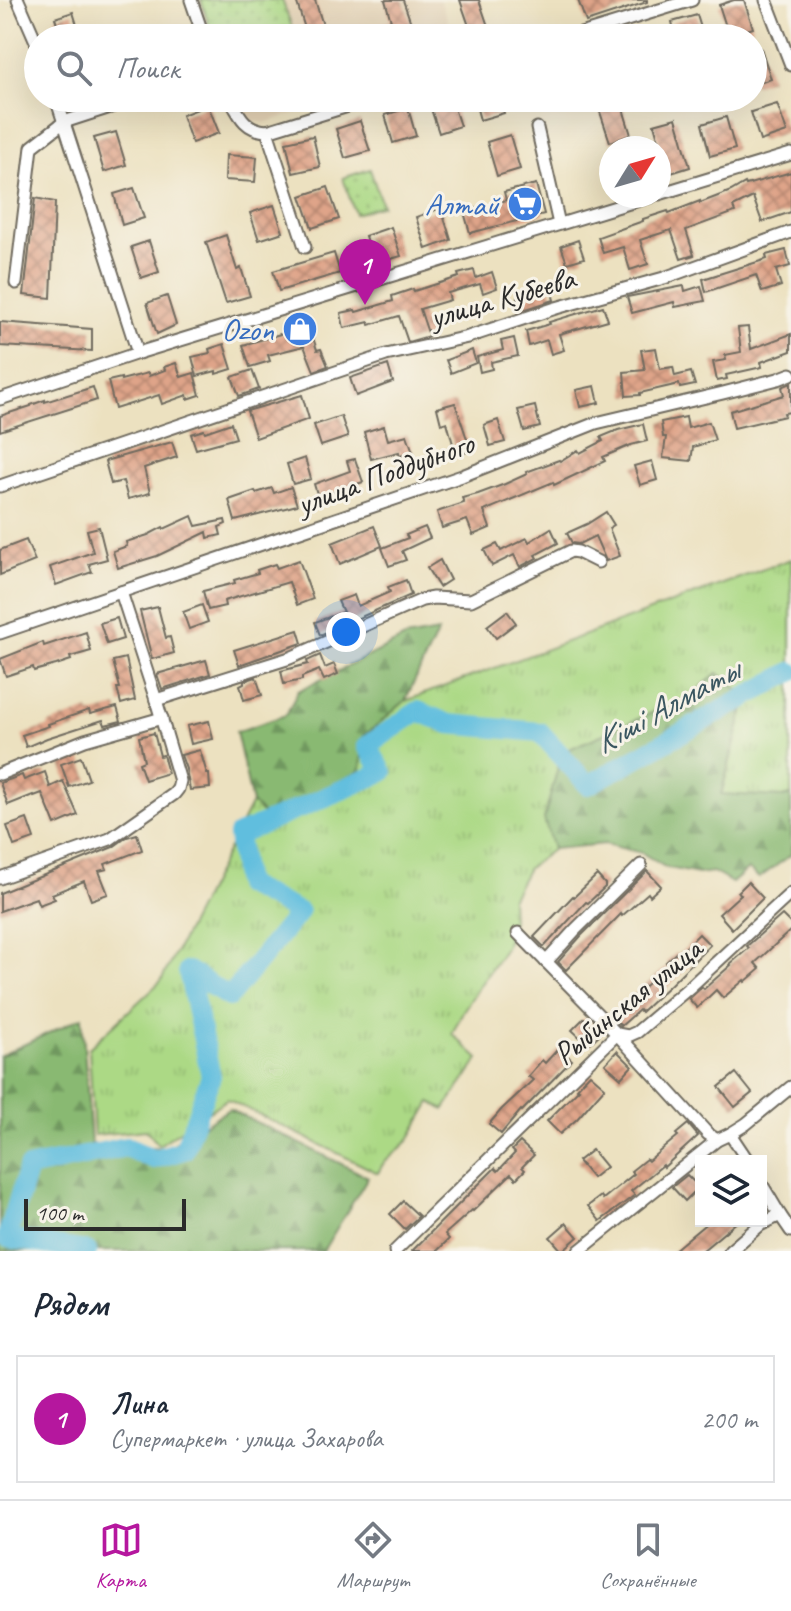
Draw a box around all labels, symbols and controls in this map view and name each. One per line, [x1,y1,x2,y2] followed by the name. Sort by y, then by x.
[24,24,767,112] search box
[52,46,96,90] icon: search
[116,49,179,87] text: Поиск
[599,136,671,208] north arrow
[425,184,501,225] place label: Алтай
[506,185,544,223] supermarket icon: Алтай
[339,239,391,305] pin: 1
[423,257,581,338] street label: улица Кубеева
[221,309,275,350] place label: Ozon
[281,310,319,348] shop icon: Ozon
[289,422,481,525] street label: улица Поддубного
[326,612,366,652] your location
[586,646,751,763] water label: Кіші Алматы
[544,927,712,1074] street label: Рыбинская улица
[695,1155,767,1227] map controls
[695,1155,767,1227] button: layers
[24,1195,186,1231] scale bar
[36,1199,83,1227] text: 100 m
[32,1282,108,1325] text: Рядом
[110,1384,167,1422] text: Лина
[54,1403,66,1436] text: 1
[701,1403,757,1436] text: 200 m
[110,1422,383,1455] text: Супермаркет · улица Захарова
[95,1518,146,1594] tab: Карта
[337,1518,409,1594] tab: Маршрут
[600,1518,696,1594] tab: Сохранённые

